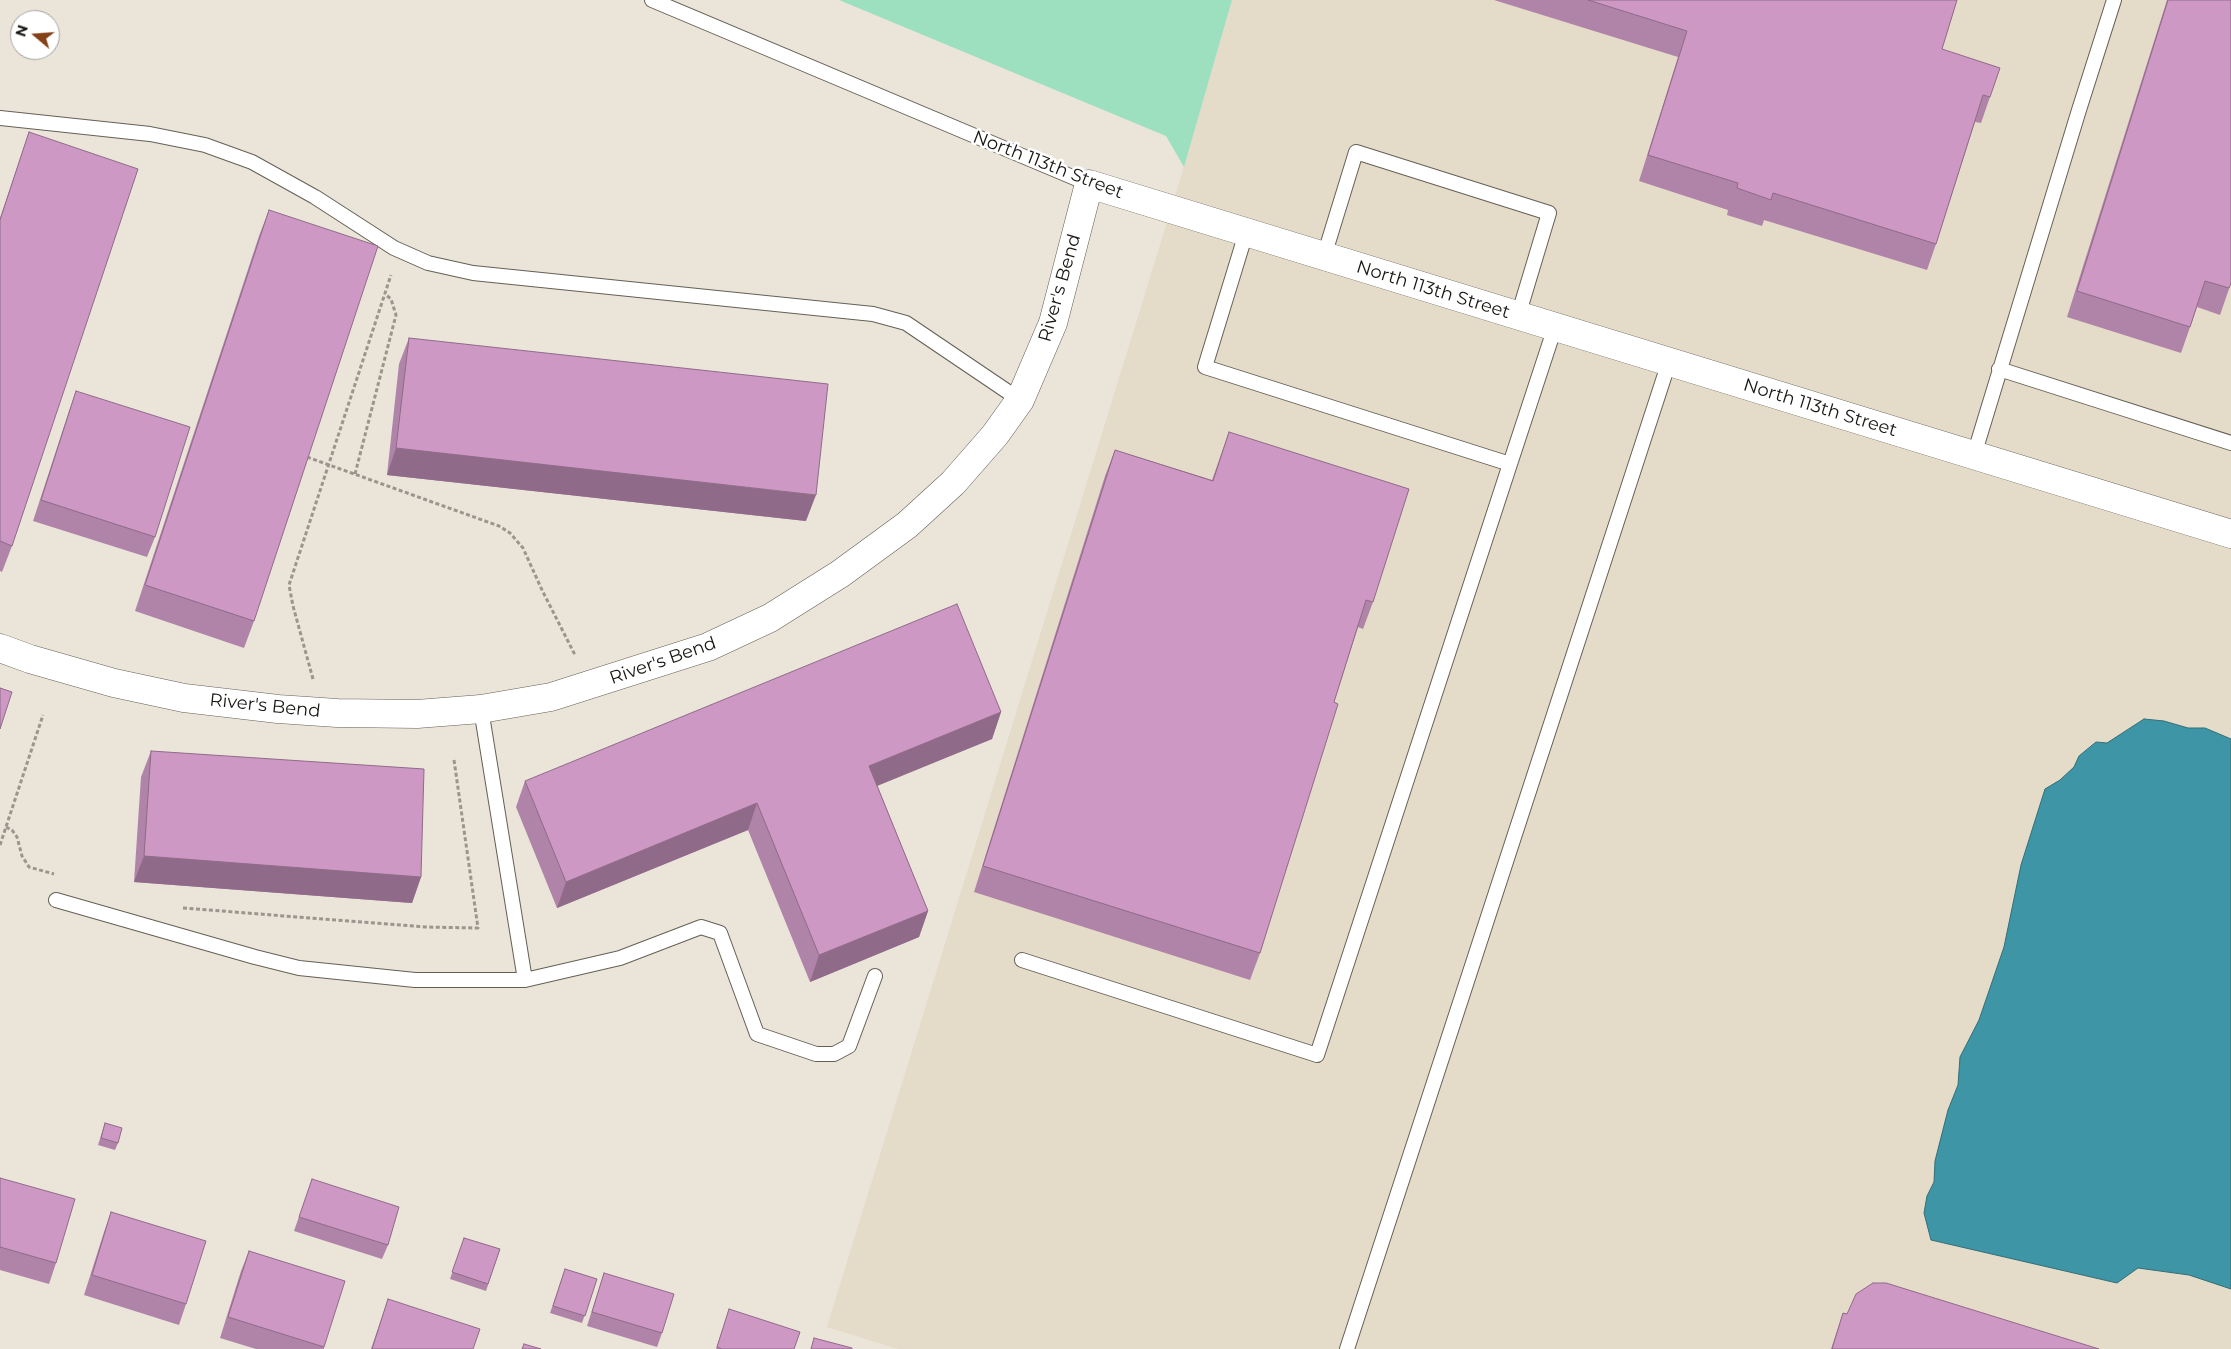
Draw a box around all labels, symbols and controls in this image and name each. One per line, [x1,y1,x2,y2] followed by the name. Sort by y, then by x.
[10,10,60,60] north arrow
[11,23,32,39] text: N
[970,126,1126,204] street label: North 113th Street
[1034,231,1086,345] street label: River's Bend
[1354,256,1512,324] street label: North 113th Street
[1741,374,1899,442] street label: North 113th Street
[607,633,719,689] street label: River's Bend
[208,689,322,723] street label: River's Bend

